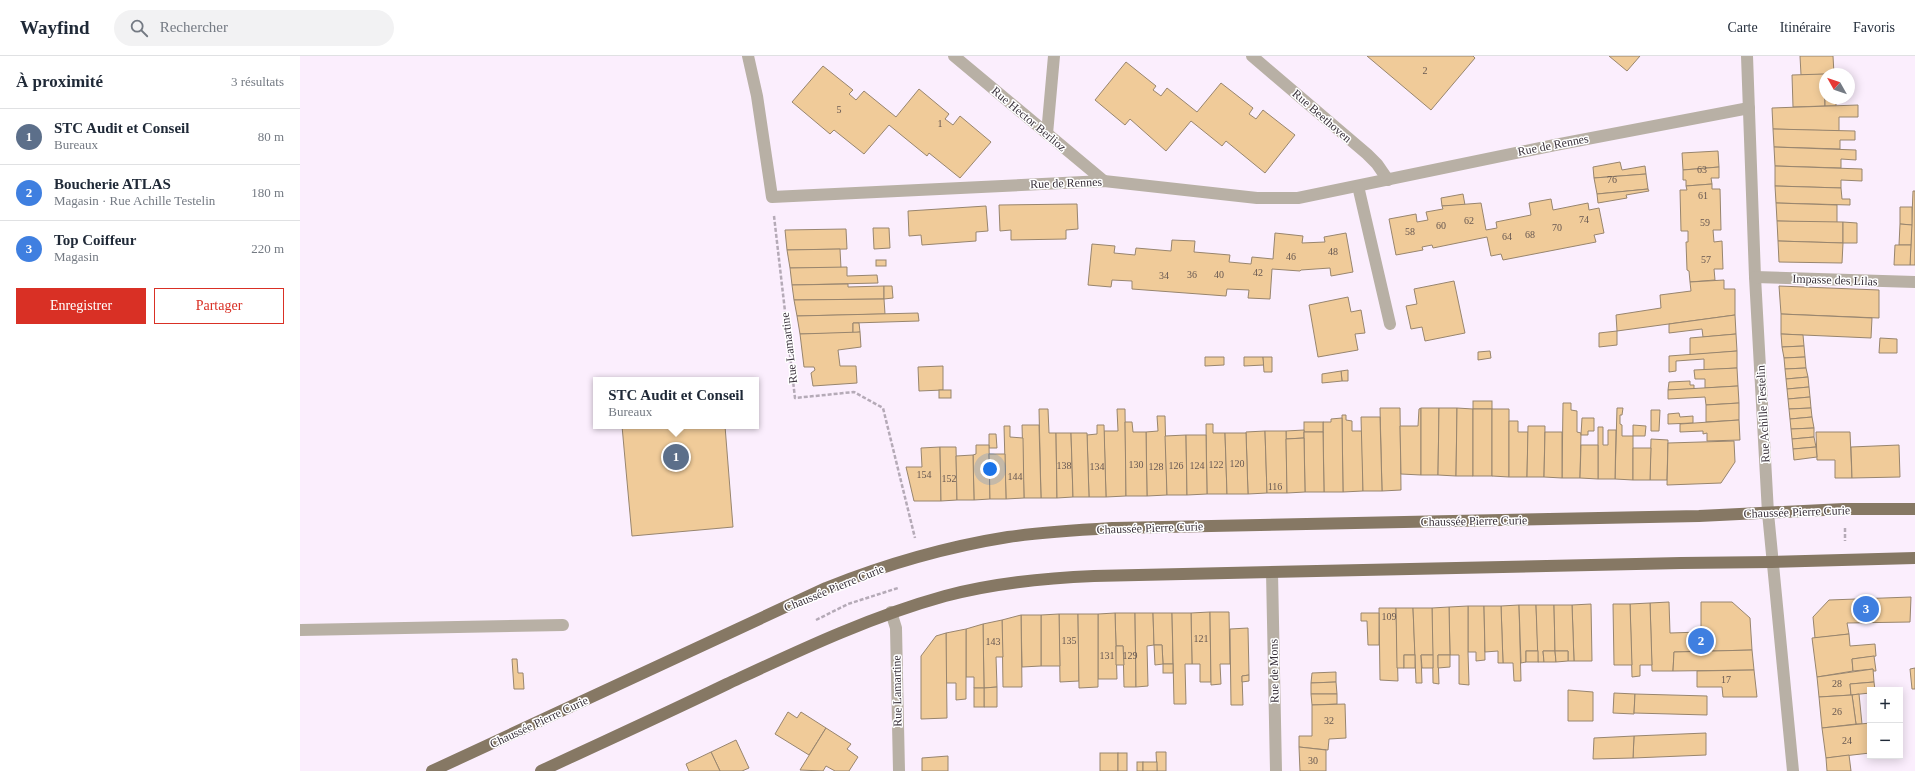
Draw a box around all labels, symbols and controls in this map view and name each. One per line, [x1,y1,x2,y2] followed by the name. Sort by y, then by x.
[114,10,394,46] search box
[20,17,90,38] text: Wayfind
[128,17,150,39] icon: search
[160,19,228,35] text: Rechercher
[1727,20,1758,35] text: Carte
[1780,20,1831,35] text: Itinéraire
[1853,20,1895,35] text: Favoris
[1423,65,1428,76] house number: 2
[1819,68,1855,104] north arrow
[16,72,103,91] text: À proximité
[231,74,284,89] text: 3 résultats
[989,84,1069,154] street label: Rue Hector Berlioz
[1290,87,1354,145] street label: Rue Beethoven
[837,104,842,115] house number: 5
[938,118,943,129] house number: 1
[54,120,189,136] text: STC Audit et Conseil
[26,129,32,144] text: 1
[258,129,284,144] text: 80 m
[1516,131,1590,159] street label: Rue de Rennes
[54,137,98,152] text: Bureaux
[1697,164,1707,175] house number: 63
[1607,174,1617,185] house number: 76
[1030,175,1103,191] street label: Rue de Rennes
[54,176,171,192] text: Boucherie ATLAS
[26,185,32,200] text: 2
[251,185,284,200] text: 180 m
[1698,190,1708,201] house number: 61
[54,193,215,208] text: Magasin · Rue Achille Testelin
[1579,214,1589,225] house number: 74
[1464,215,1474,226] house number: 62
[1700,217,1710,228] house number: 59
[1436,220,1446,231] house number: 60
[1552,222,1562,233] house number: 70
[1405,226,1415,237] house number: 58
[1525,229,1535,240] house number: 68
[1502,231,1512,242] house number: 64
[54,232,136,248] text: Top Coiffeur
[26,241,32,256] text: 3
[251,241,284,256] text: 220 m
[1328,246,1338,257] house number: 48
[54,249,99,264] text: Magasin
[1286,251,1296,262] house number: 46
[1701,254,1711,265] house number: 57
[1253,267,1263,278] house number: 42
[1187,269,1197,280] house number: 36
[1214,269,1224,280] house number: 40
[1159,270,1169,281] house number: 34
[1792,272,1878,288] street label: Impasse des Lilas
[16,288,146,324] button: Enregistrer
[154,288,284,324] button: Partager
[778,312,800,384] street label: Rue Lamartine
[1753,365,1773,463] street label: Rue Achille Testelin
[593,377,759,429] popup
[608,387,744,403] text: STC Audit et Conseil
[608,404,652,419] text: Bureaux
[663,442,689,472] pin: 1
[1230,458,1245,469] house number: 120
[980,459,1000,479] your location
[1129,459,1144,470] house number: 130
[1209,459,1224,470] house number: 122
[1057,460,1072,471] house number: 138
[1169,460,1184,471] house number: 126
[1190,460,1205,471] house number: 124
[1090,461,1105,472] house number: 134
[1149,461,1164,472] house number: 128
[917,469,932,480] house number: 154
[1008,471,1023,482] house number: 144
[942,473,957,484] house number: 152
[1268,481,1282,492] house number: 116
[1743,503,1851,521] street label: Chaussée Pierre Curie
[1421,513,1527,529] street label: Chaussée Pierre Curie
[1096,519,1204,537] street label: Chaussée Pierre Curie
[782,562,886,614] street label: Chaussée Pierre Curie
[1853,594,1879,624] pin: 3
[1382,611,1397,622] house number: 109
[1688,626,1714,656] pin: 2
[1194,633,1209,644] house number: 121
[1062,635,1077,646] house number: 135
[986,636,1001,647] house number: 143
[1266,639,1282,703] street label: Rue de Mons
[1100,650,1115,661] house number: 131
[1123,650,1138,661] house number: 129
[889,655,905,727] street label: Rue Lamartine
[1721,674,1731,685] house number: 17
[1832,678,1842,689] house number: 28
[1867,687,1903,759] map controls
[1867,687,1903,723] button: +
[488,693,590,751] street label: Chaussée Pierre Curie
[1832,706,1842,717] house number: 26
[1324,715,1334,726] house number: 32
[1867,723,1903,759] button: −
[1842,735,1852,746] house number: 24
[1308,755,1318,766] house number: 30

